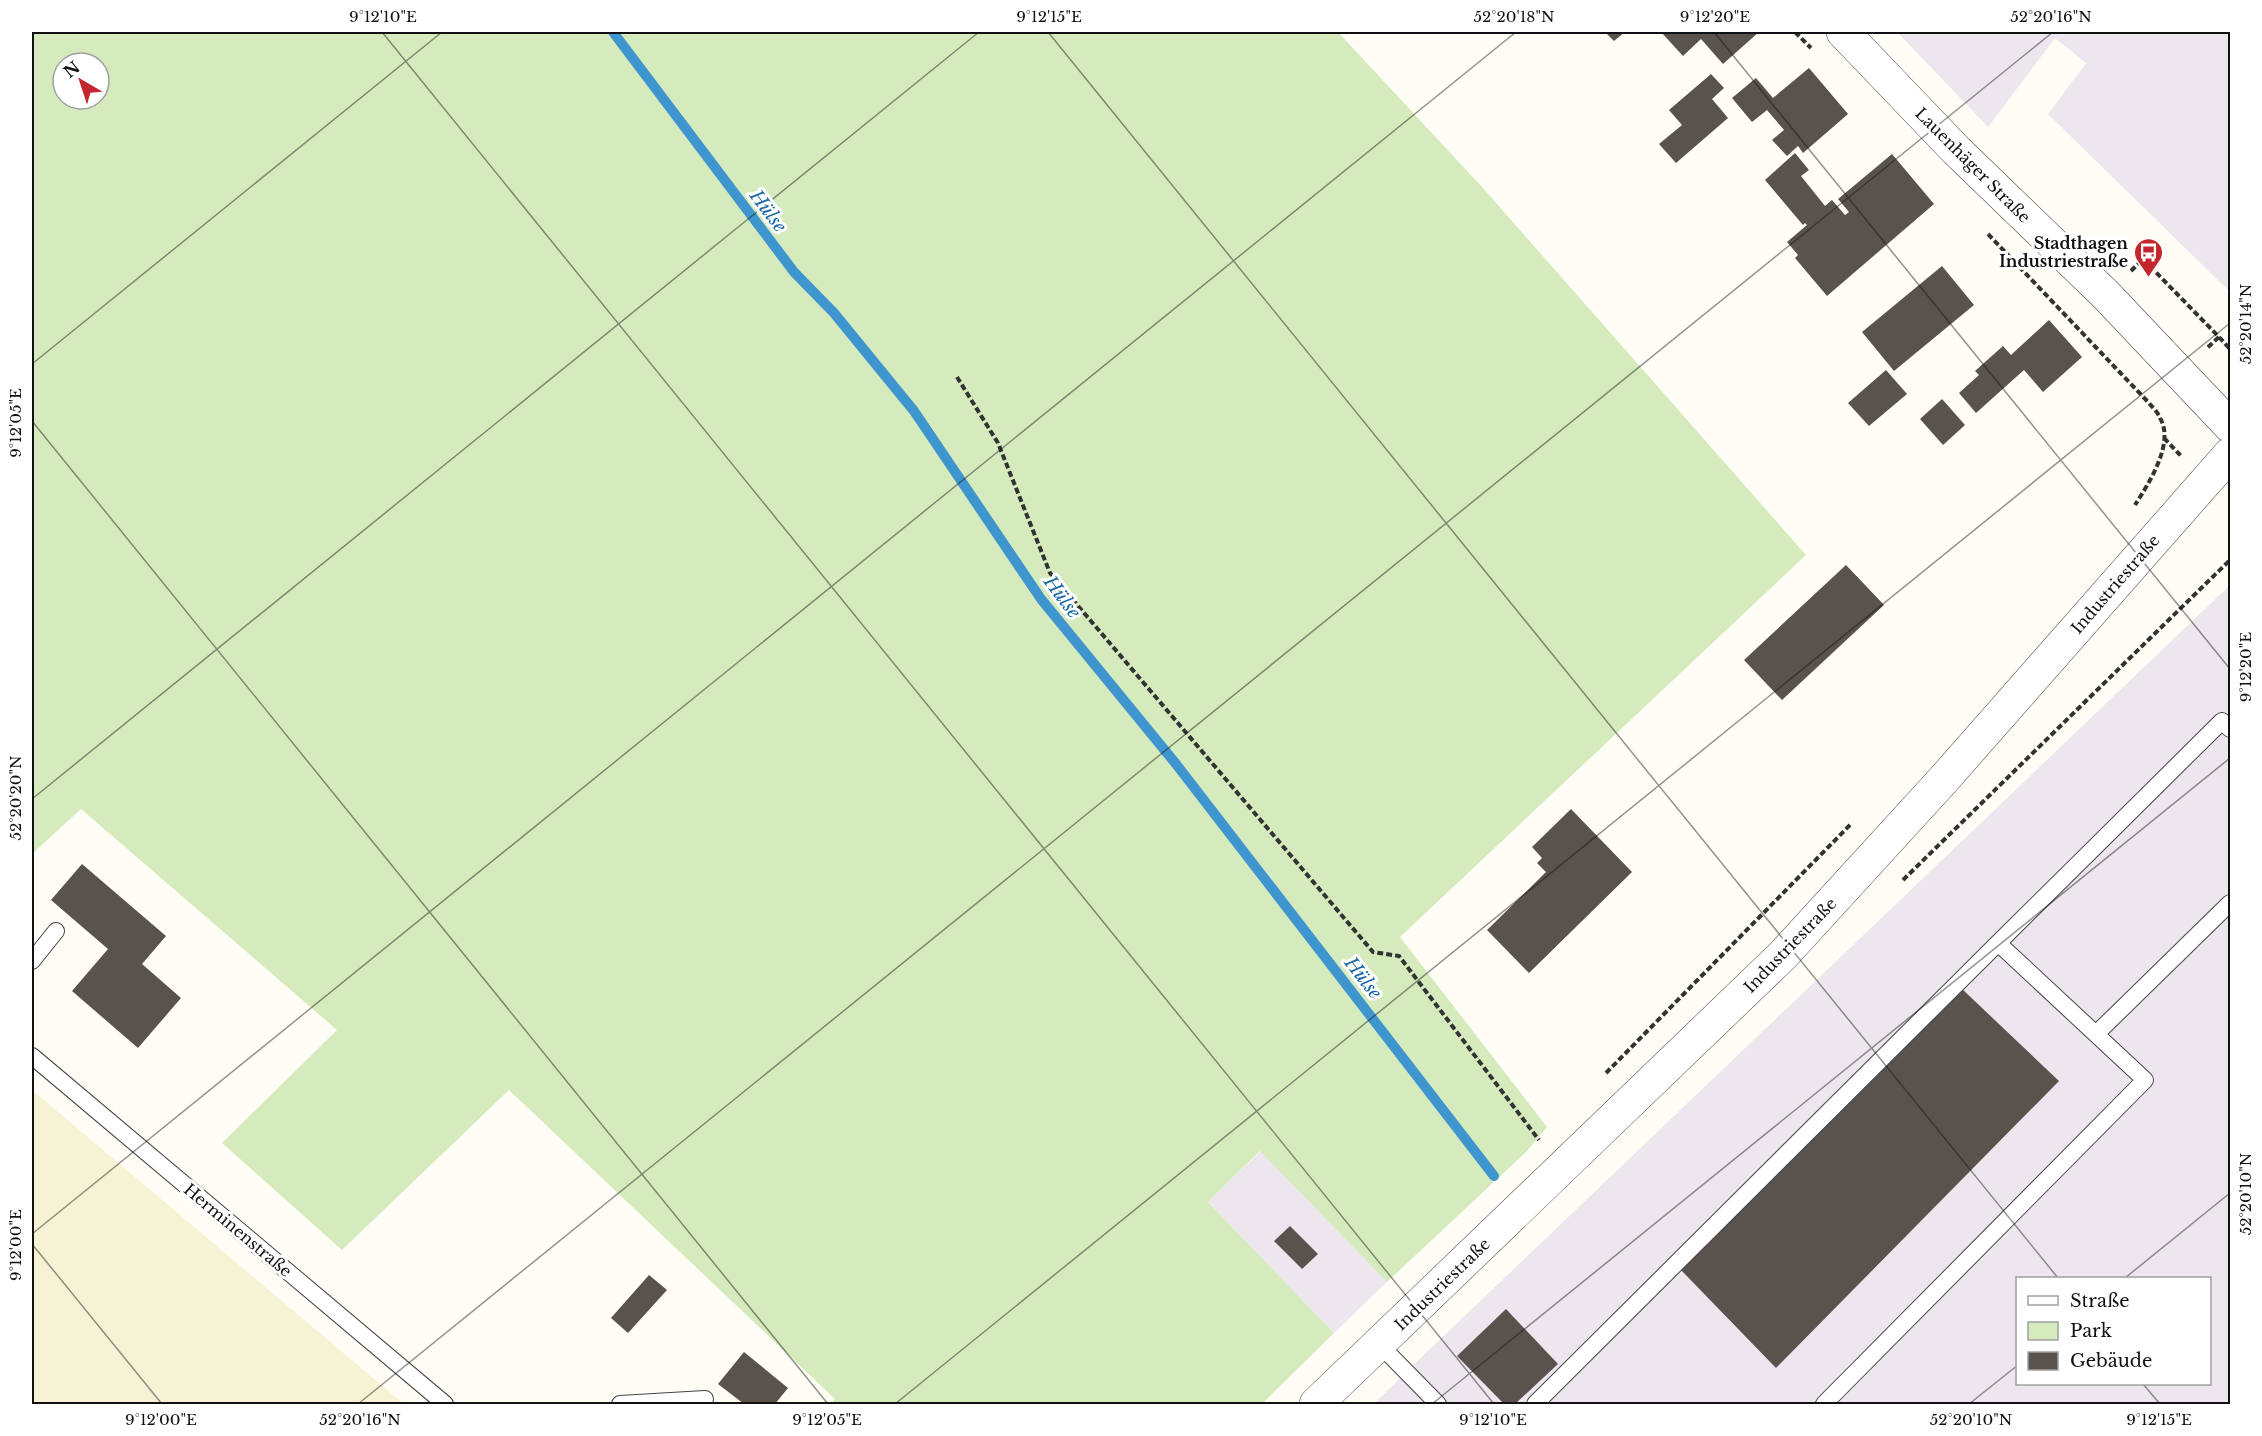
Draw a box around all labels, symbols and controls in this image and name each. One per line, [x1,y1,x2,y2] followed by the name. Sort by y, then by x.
[349,7,417,26] text: 9°12'10"E
[1016,7,1082,26] text: 9°12'15"E
[1474,7,1554,26] text: 52°20'18"N
[1680,7,1750,26] text: 9°12'20"E
[2010,7,2092,26] text: 52°20'16"N
[51,51,111,111] north arrow
[59,57,84,82] text: N
[1911,103,2035,227] street label: Lauenhäger Straße
[744,185,791,236] water label: Hülse
[1999,233,2128,271] place label: Stadthagen Industriestraße
[2133,236,2165,278] bus stop icon: Stadthagen Industriestraße
[2236,284,2255,364] text: 52°20'14"N
[6,388,25,458] text: 9°12'05"E
[2067,530,2163,638] street label: Industriestraße
[1038,571,1085,622] water label: Hülse
[2236,632,2255,702] text: 9°12'20"E
[6,755,25,841] text: 52°20'20"N
[1740,893,1840,997] street label: Industriestraße
[1339,952,1386,1003] water label: Hülse
[2236,1153,2255,1235] text: 52°20'10"N
[180,1179,296,1281] street label: Herminenstraße
[6,1209,25,1281] text: 9°12'00"E
[1390,1234,1494,1334] street label: Industriestraße
[2016,1277,2211,1385] legend
[2070,1290,2130,1312] text: Straße
[2070,1320,2112,1342] text: Park
[2070,1350,2152,1372] text: Gebäude
[125,1410,197,1429] text: 9°12'00"E
[319,1410,401,1429] text: 52°20'16"N
[792,1410,862,1429] text: 9°12'05"E
[1459,1410,1527,1429] text: 9°12'10"E
[1930,1410,2012,1429] text: 52°20'10"N
[2126,1410,2192,1429] text: 9°12'15"E

